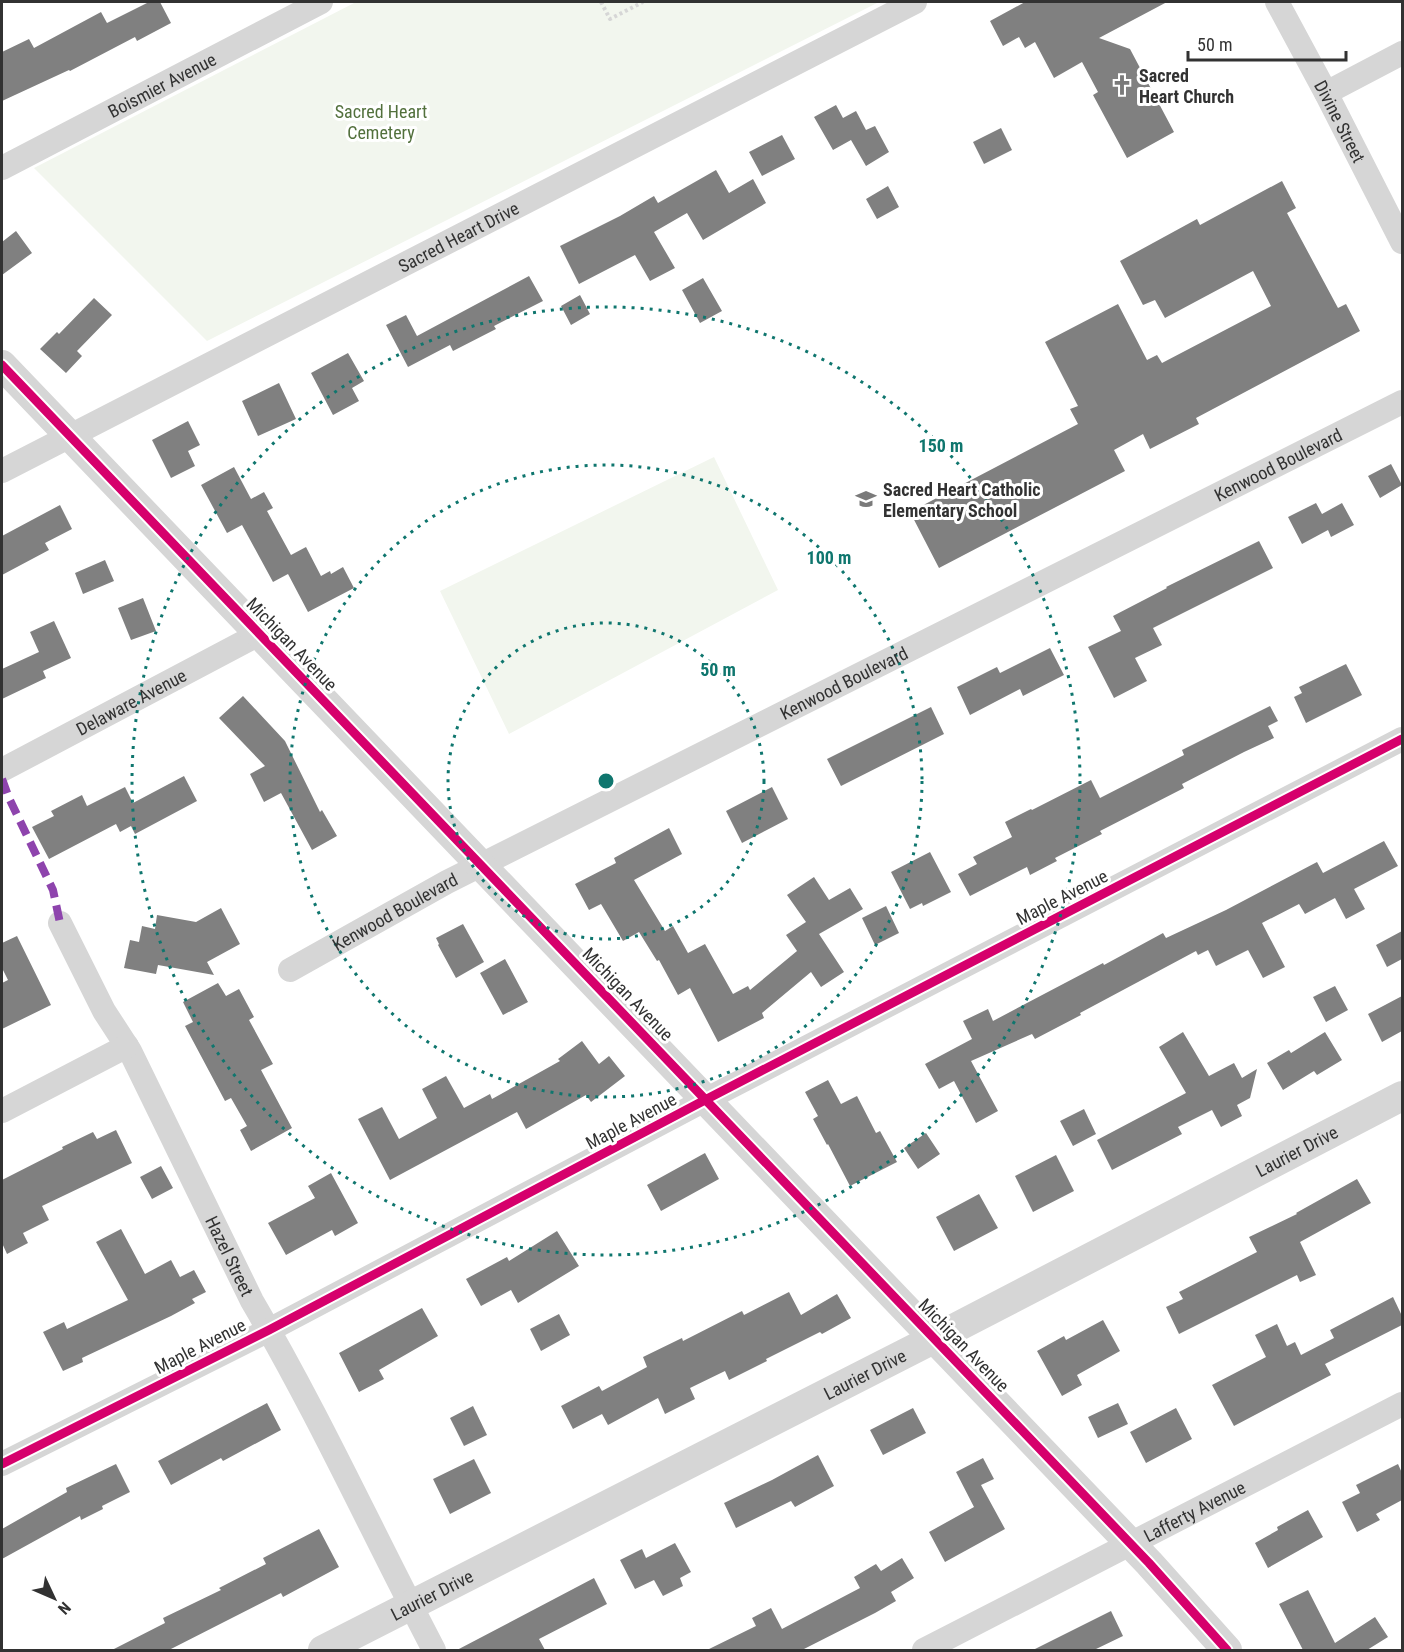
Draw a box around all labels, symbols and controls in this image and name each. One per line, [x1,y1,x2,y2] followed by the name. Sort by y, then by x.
[1188,24,1346,62] scale bar
[1197,34,1232,55] text: 50 m
[104,48,219,122] street label: Boismier Avenue
[1139,65,1234,107] place label: Sacred Heart Church
[1110,73,1134,97] church icon: Sacred Heart Church
[1310,76,1370,166] street label: Divine Street
[335,101,427,143] park label: Sacred Heart Cemetery
[394,197,522,276] street label: Sacred Heart Drive
[1211,423,1345,505] street label: Kenwood Boulevard
[919,435,963,456] text: 150 m
[883,479,1041,521] place label: Sacred Heart Catholic Elementary School
[854,487,878,511] school or university icon: Sacred Heart Catholic Elementary School
[807,547,851,568] text: 100 m
[242,593,342,695] street label: Michigan Avenue
[776,642,911,723] street label: Kenwood Boulevard
[700,659,736,680] text: 50 m
[72,664,190,739] street label: Delaware Avenue
[596,771,616,791] centre of rings
[1013,865,1111,929] street label: Maple Avenue
[328,868,461,955] street label: Kenwood Boulevard
[578,943,678,1045] street label: Michigan Avenue
[582,1088,680,1154] street label: Maple Avenue
[1252,1121,1341,1181] street label: Laurier Drive
[202,1212,258,1299] street label: Hazel Street
[914,1294,1014,1396] street label: Michigan Avenue
[151,1314,249,1378] street label: Maple Avenue
[820,1344,909,1404] street label: Laurier Drive
[1140,1476,1249,1546] street label: Lafferty Avenue
[387,1565,476,1624] street label: Laurier Drive
[24,1568,84,1628] north arrow
[54,1598,75,1618] text: N

